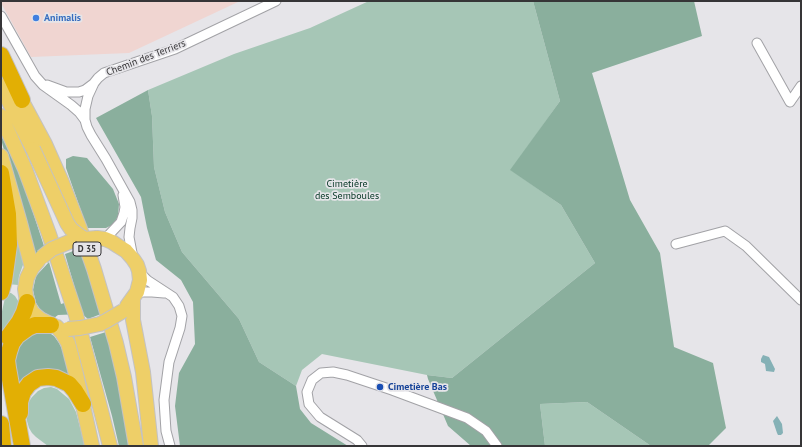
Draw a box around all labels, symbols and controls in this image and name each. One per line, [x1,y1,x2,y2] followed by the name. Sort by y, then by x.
[44,12,81,24] place label: Animalis
[31,13,41,23] marker: Animalis
[105,37,187,79] street label: Chemin des Terriers
[315,178,379,202] park label: Cimetière des Semboules
[73,242,101,256] road number: D 35
[388,381,447,393] place label: Cimetière Bas
[375,382,385,392] marker: Cimetière Bas

